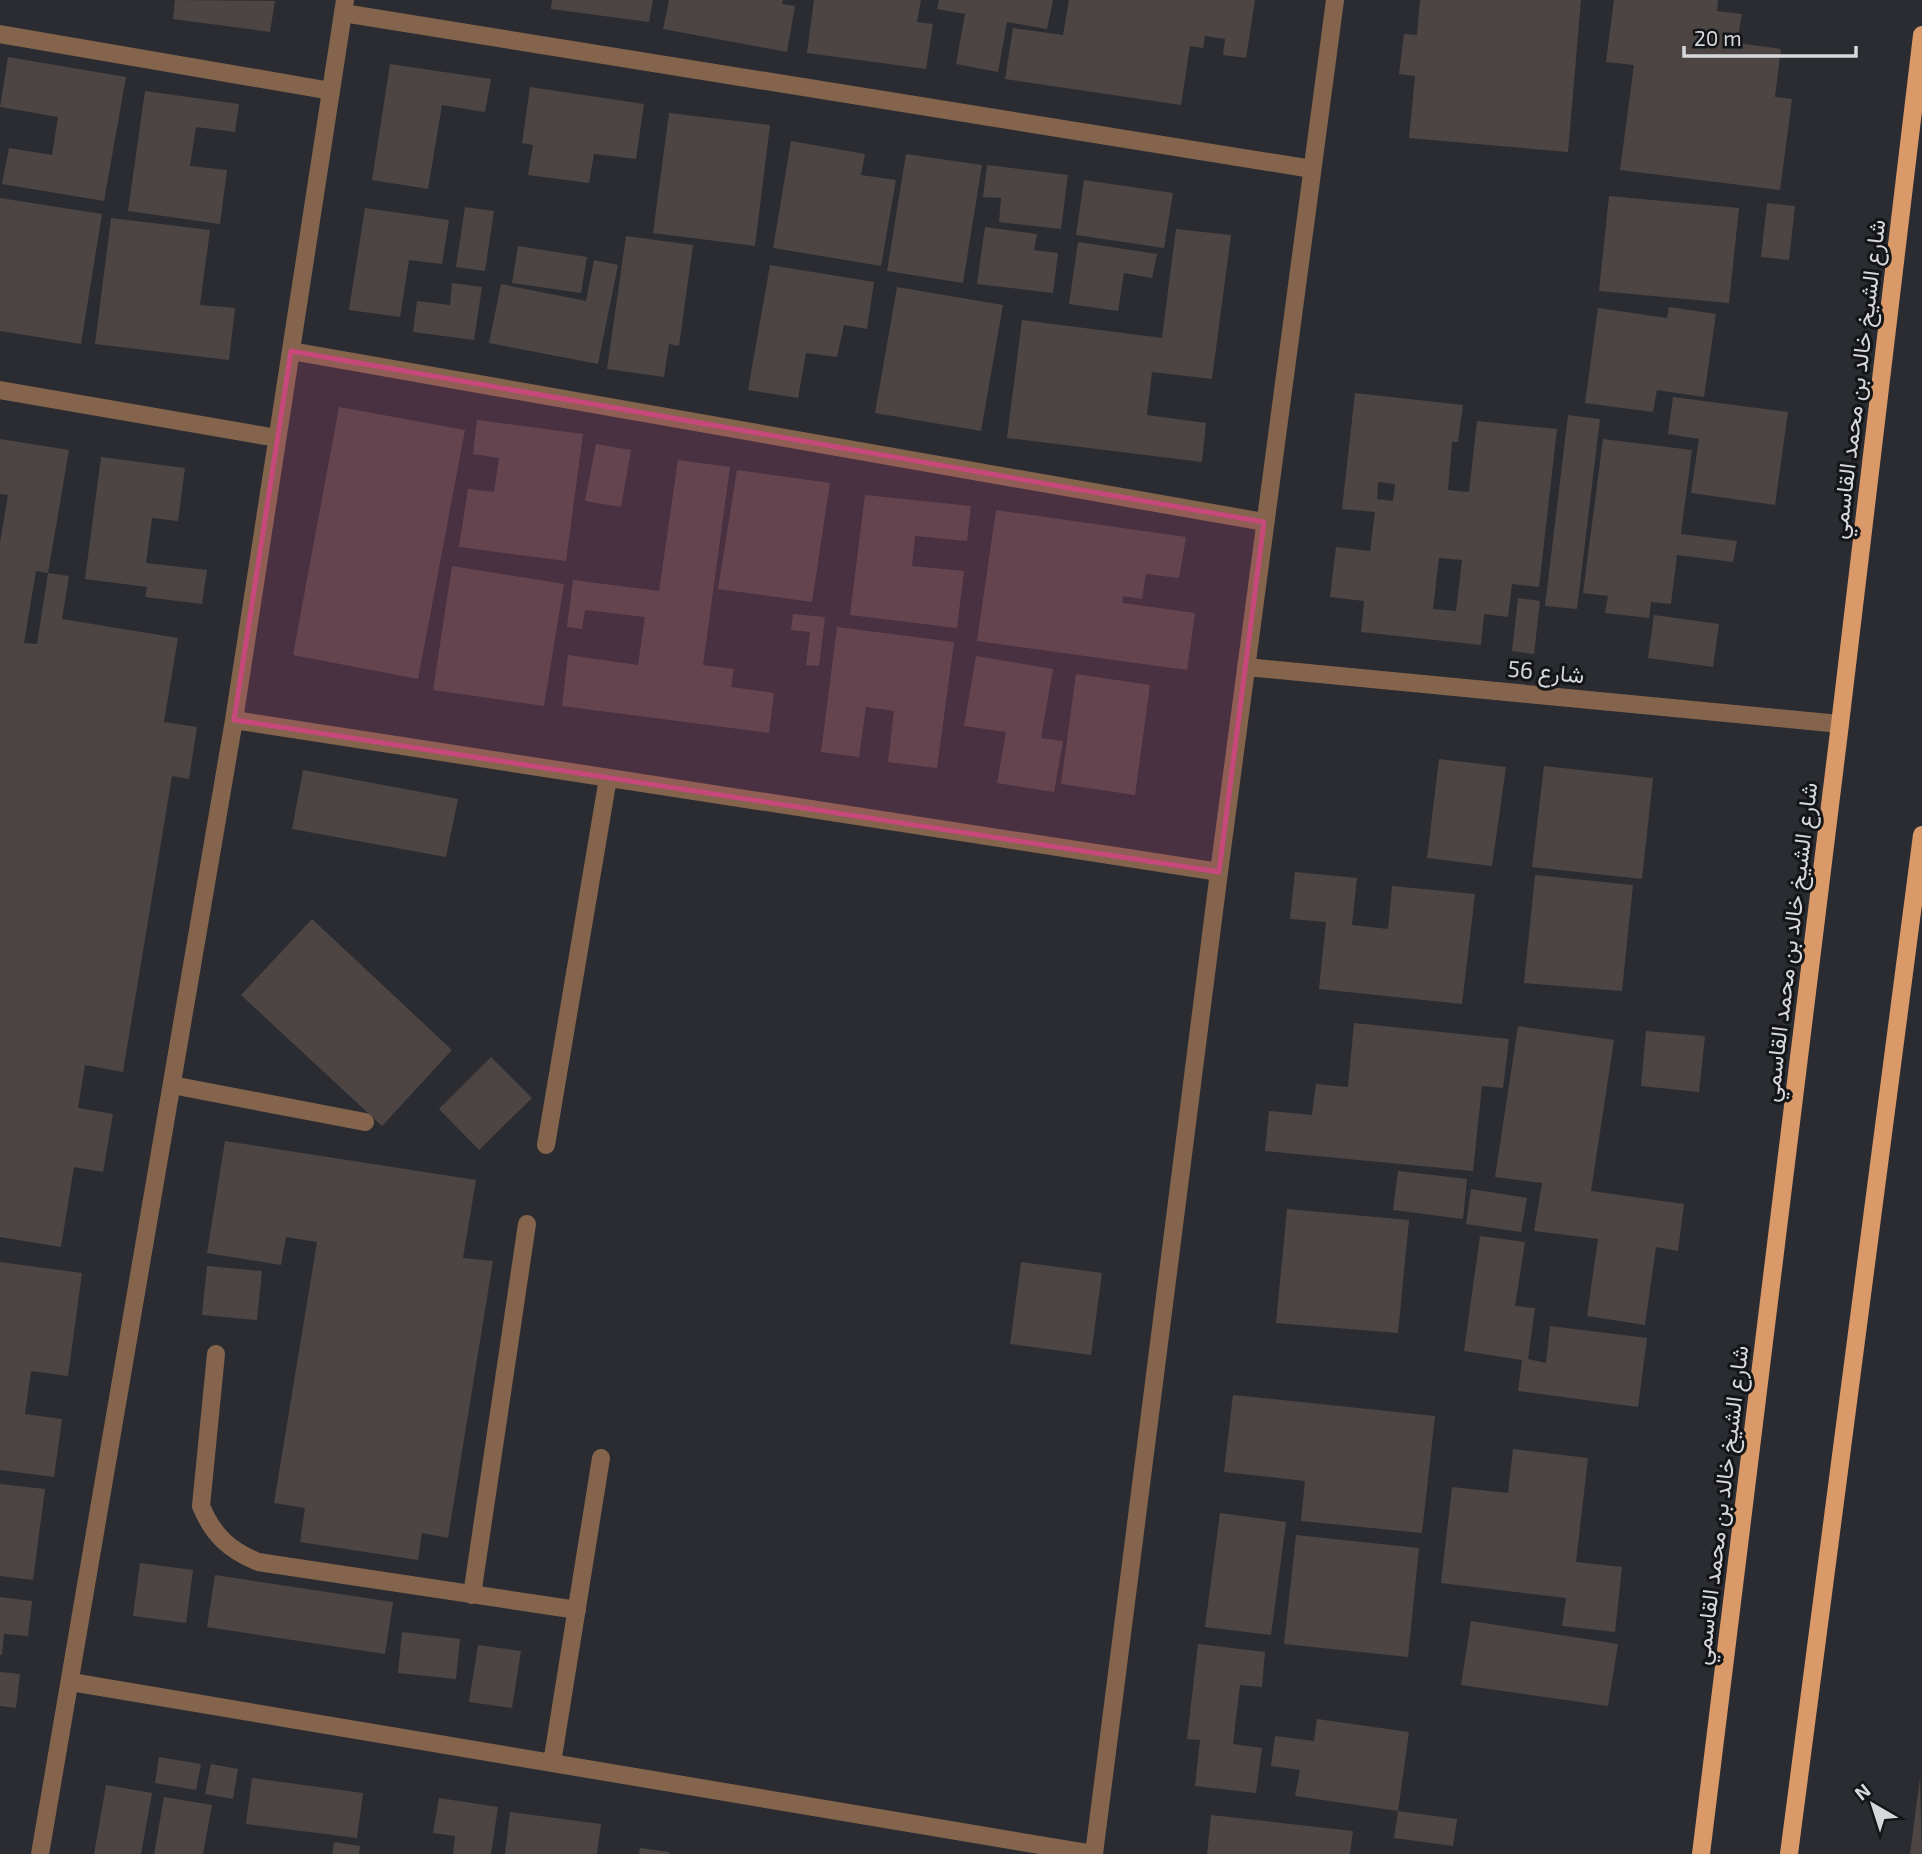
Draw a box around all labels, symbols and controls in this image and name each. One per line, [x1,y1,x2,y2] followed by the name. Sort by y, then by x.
[1684,14,1856,58] scale bar
[1694,25,1742,50] text: 20 m
[1824,218,1896,541] street label: شارع الشيخ خالد بن محمد القاسمي
[1506,654,1586,691] street label: شارع 56
[1756,781,1828,1104] street label: شارع الشيخ خالد بن محمد القاسمي
[1687,1344,1759,1667] street label: شارع الشيخ خالد بن محمد القاسمي
[1838,1770,1908,1840] north arrow
[1849,1778,1875,1805] text: N

